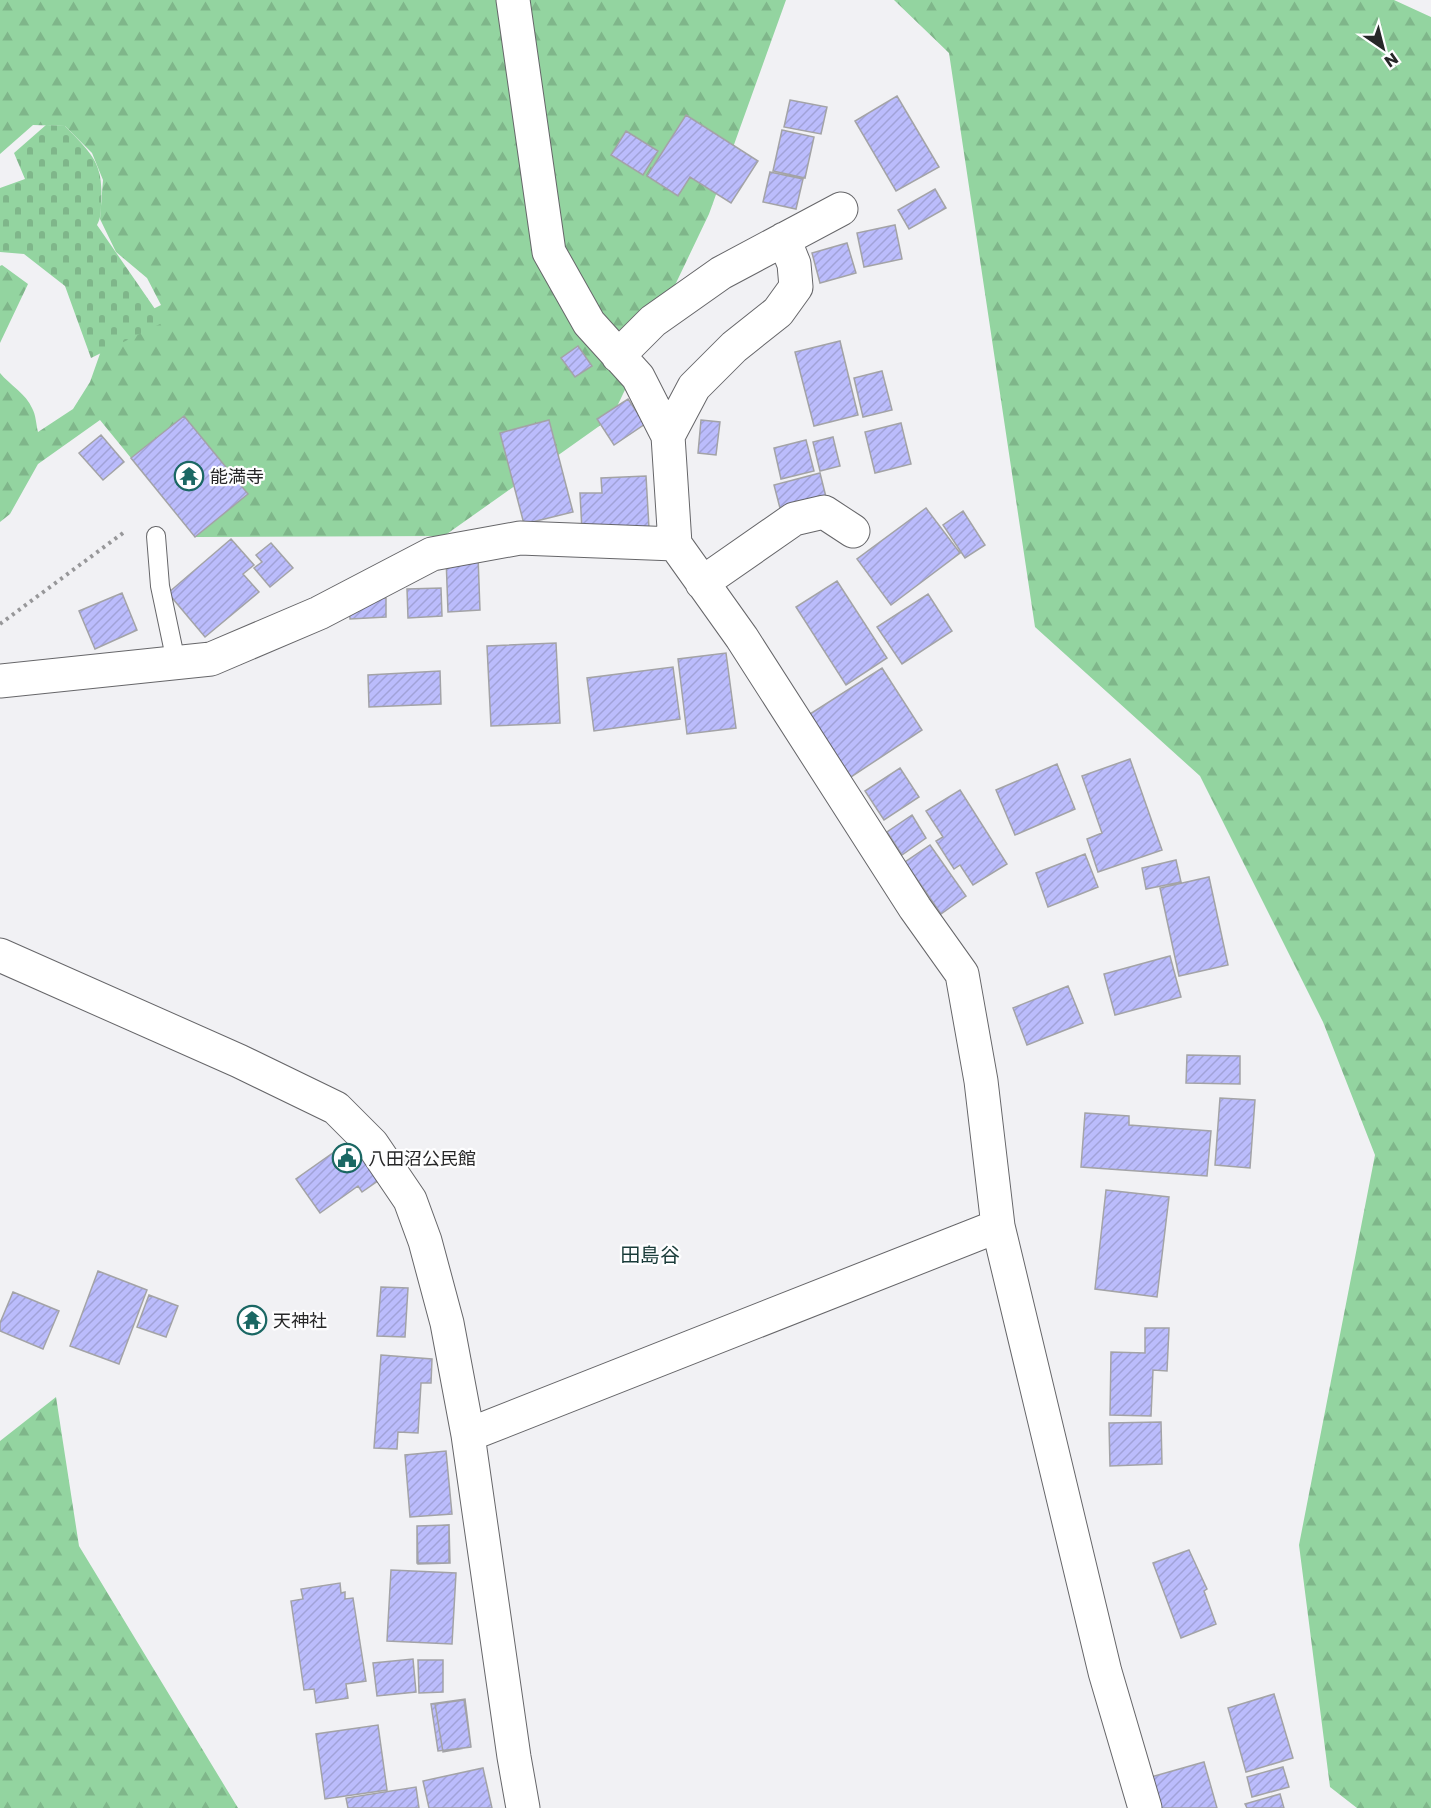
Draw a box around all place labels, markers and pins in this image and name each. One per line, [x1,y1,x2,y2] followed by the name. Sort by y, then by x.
[173,460,205,492] temple icon: 能満寺
[210,464,264,489] place label: 能満寺
[331,1142,363,1174] public building icon: 八田沼公民館
[368,1146,476,1171] place label: 八田沼公民館
[236,1304,268,1336] temple icon: 天神社
[273,1308,327,1333] place label: 天神社

